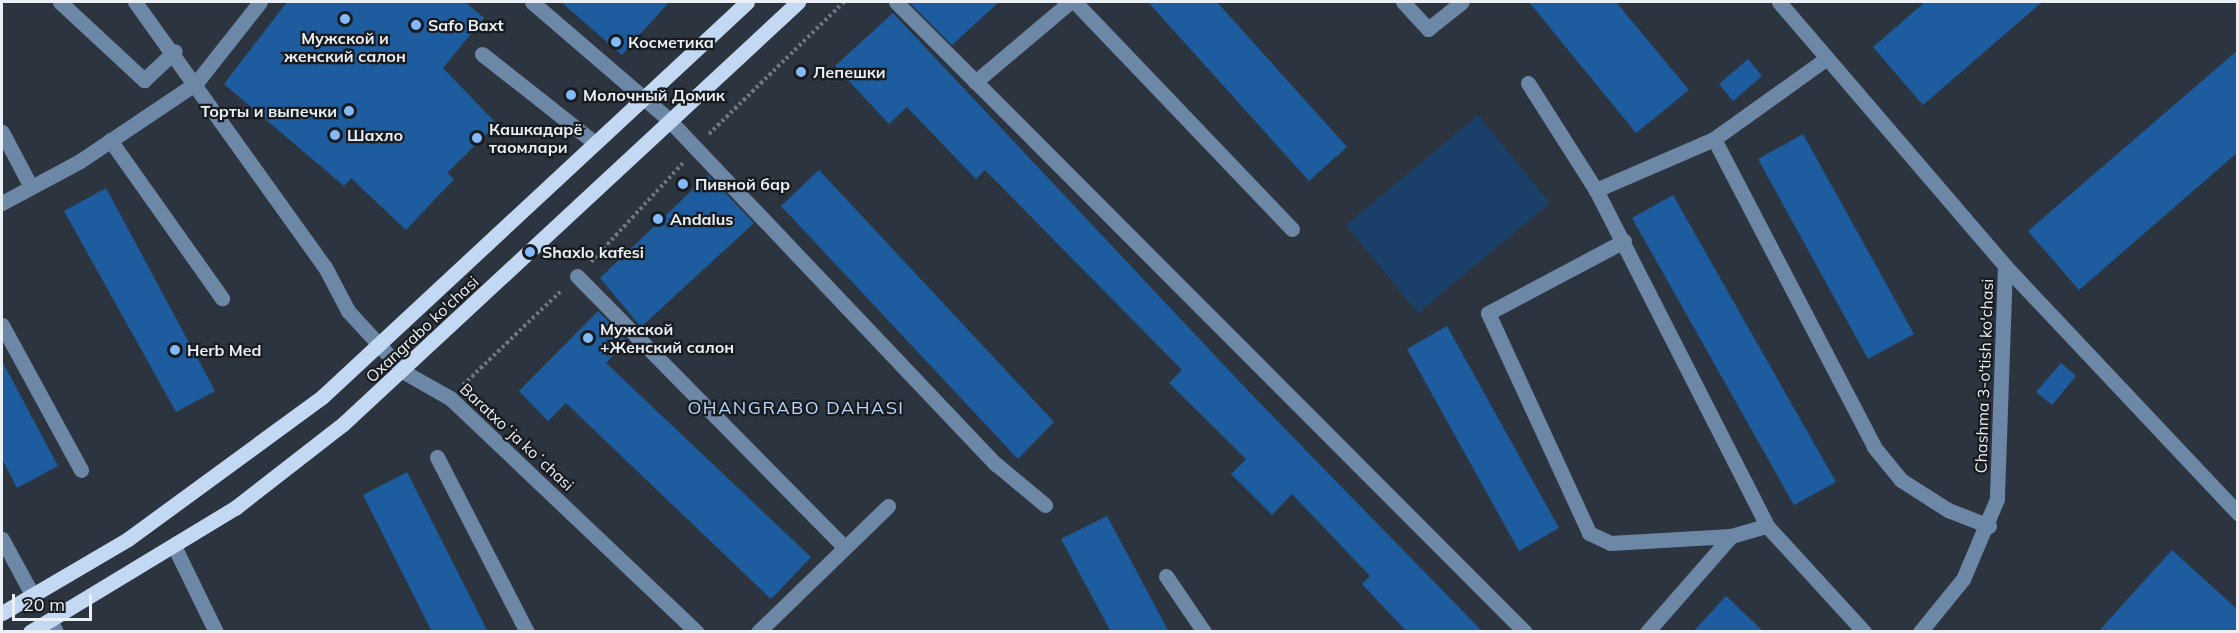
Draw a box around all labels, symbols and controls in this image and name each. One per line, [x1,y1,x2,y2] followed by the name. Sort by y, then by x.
[338,12,352,26] marker: Мужской и женский салон
[428,15,504,35] place label: Safo Baxt
[409,18,423,32] marker: Safo Baxt
[284,28,406,66] place label: Мужской и женский салон
[628,32,714,52] place label: Косметика
[609,35,623,49] marker: Косметика
[813,62,886,82] place label: Лепешки
[794,65,808,79] marker: Лепешки
[583,85,725,105] place label: Молочный Домик
[564,88,578,102] marker: Молочный Домик
[201,101,337,121] place label: Торты и выпечки
[342,104,356,118] marker: Торты и выпечки
[489,119,582,157] place label: Кашкадарё таомлари
[347,125,403,145] place label: Шахло
[328,128,342,142] marker: Шахло
[470,131,484,145] marker: Кашкадарё таомлари
[695,174,790,194] place label: Пивной бар
[676,177,690,191] marker: Пивной бар
[670,209,733,229] place label: Andalus
[651,212,665,226] marker: Andalus
[542,242,644,262] place label: Shaxlo kafesi
[523,245,537,259] marker: Shaxlo kafesi
[362,272,482,386] street label: Oxangrabo ko'chasi
[1971,278,1997,474] street label: Chashma 3-o'tish ko'chasi
[600,319,734,357] place label: Мужской +Женский салон
[581,331,595,345] marker: Мужской +Женский салон
[187,340,261,360] place label: Herb Med
[168,343,182,357] marker: Herb Med
[456,379,578,495] street label: Baratxoʻja koʻchasi
[687,397,905,419] district label: OHANGRABO DAHASI
[15,582,94,620] scale bar
[23,593,65,616] text: 20 m

